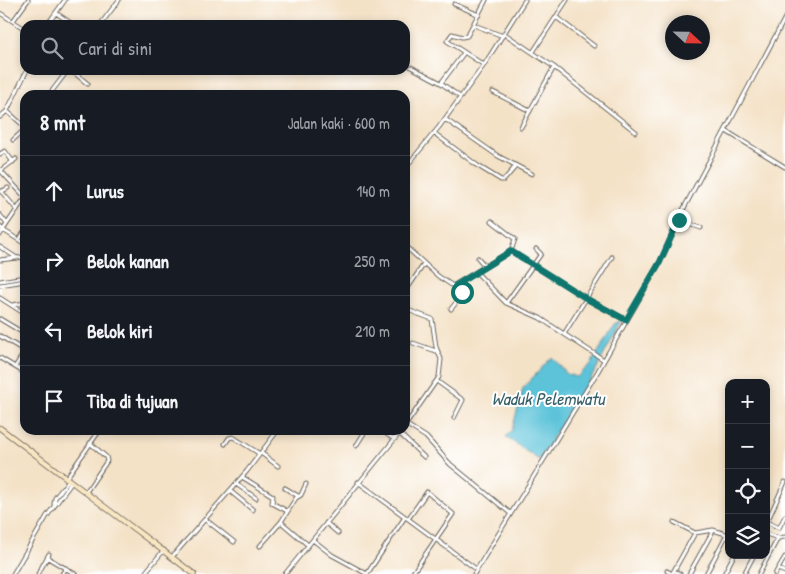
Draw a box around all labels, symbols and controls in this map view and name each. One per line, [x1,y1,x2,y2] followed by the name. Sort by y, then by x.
[665,15,710,60] north arrow
[20,20,410,75] search box
[38,34,66,62] icon: search
[78,35,152,61] text: Cari di sini
[40,108,85,137] text: 8 mnt
[287,112,390,134] text: Jalan kaki · 600 m
[40,177,68,205] icon: ahead
[87,178,124,204] text: Lurus
[356,180,390,202] text: 140 m
[668,209,691,232] route end
[40,247,68,275] icon: right
[87,248,169,274] text: Belok kanan
[354,250,390,272] text: 250 m
[451,281,474,304] route start
[40,317,68,345] icon: left
[87,318,153,344] text: Belok kiri
[355,320,390,342] text: 210 m
[725,379,770,559] map controls
[725,379,770,424] button: +
[492,386,606,411] water label: Waduk Pelemwatu
[40,387,68,415] icon: arrive
[87,388,178,414] text: Tiba di tujuan
[725,424,770,469] button: −
[725,469,770,514] button: locate
[725,514,770,559] button: layers

